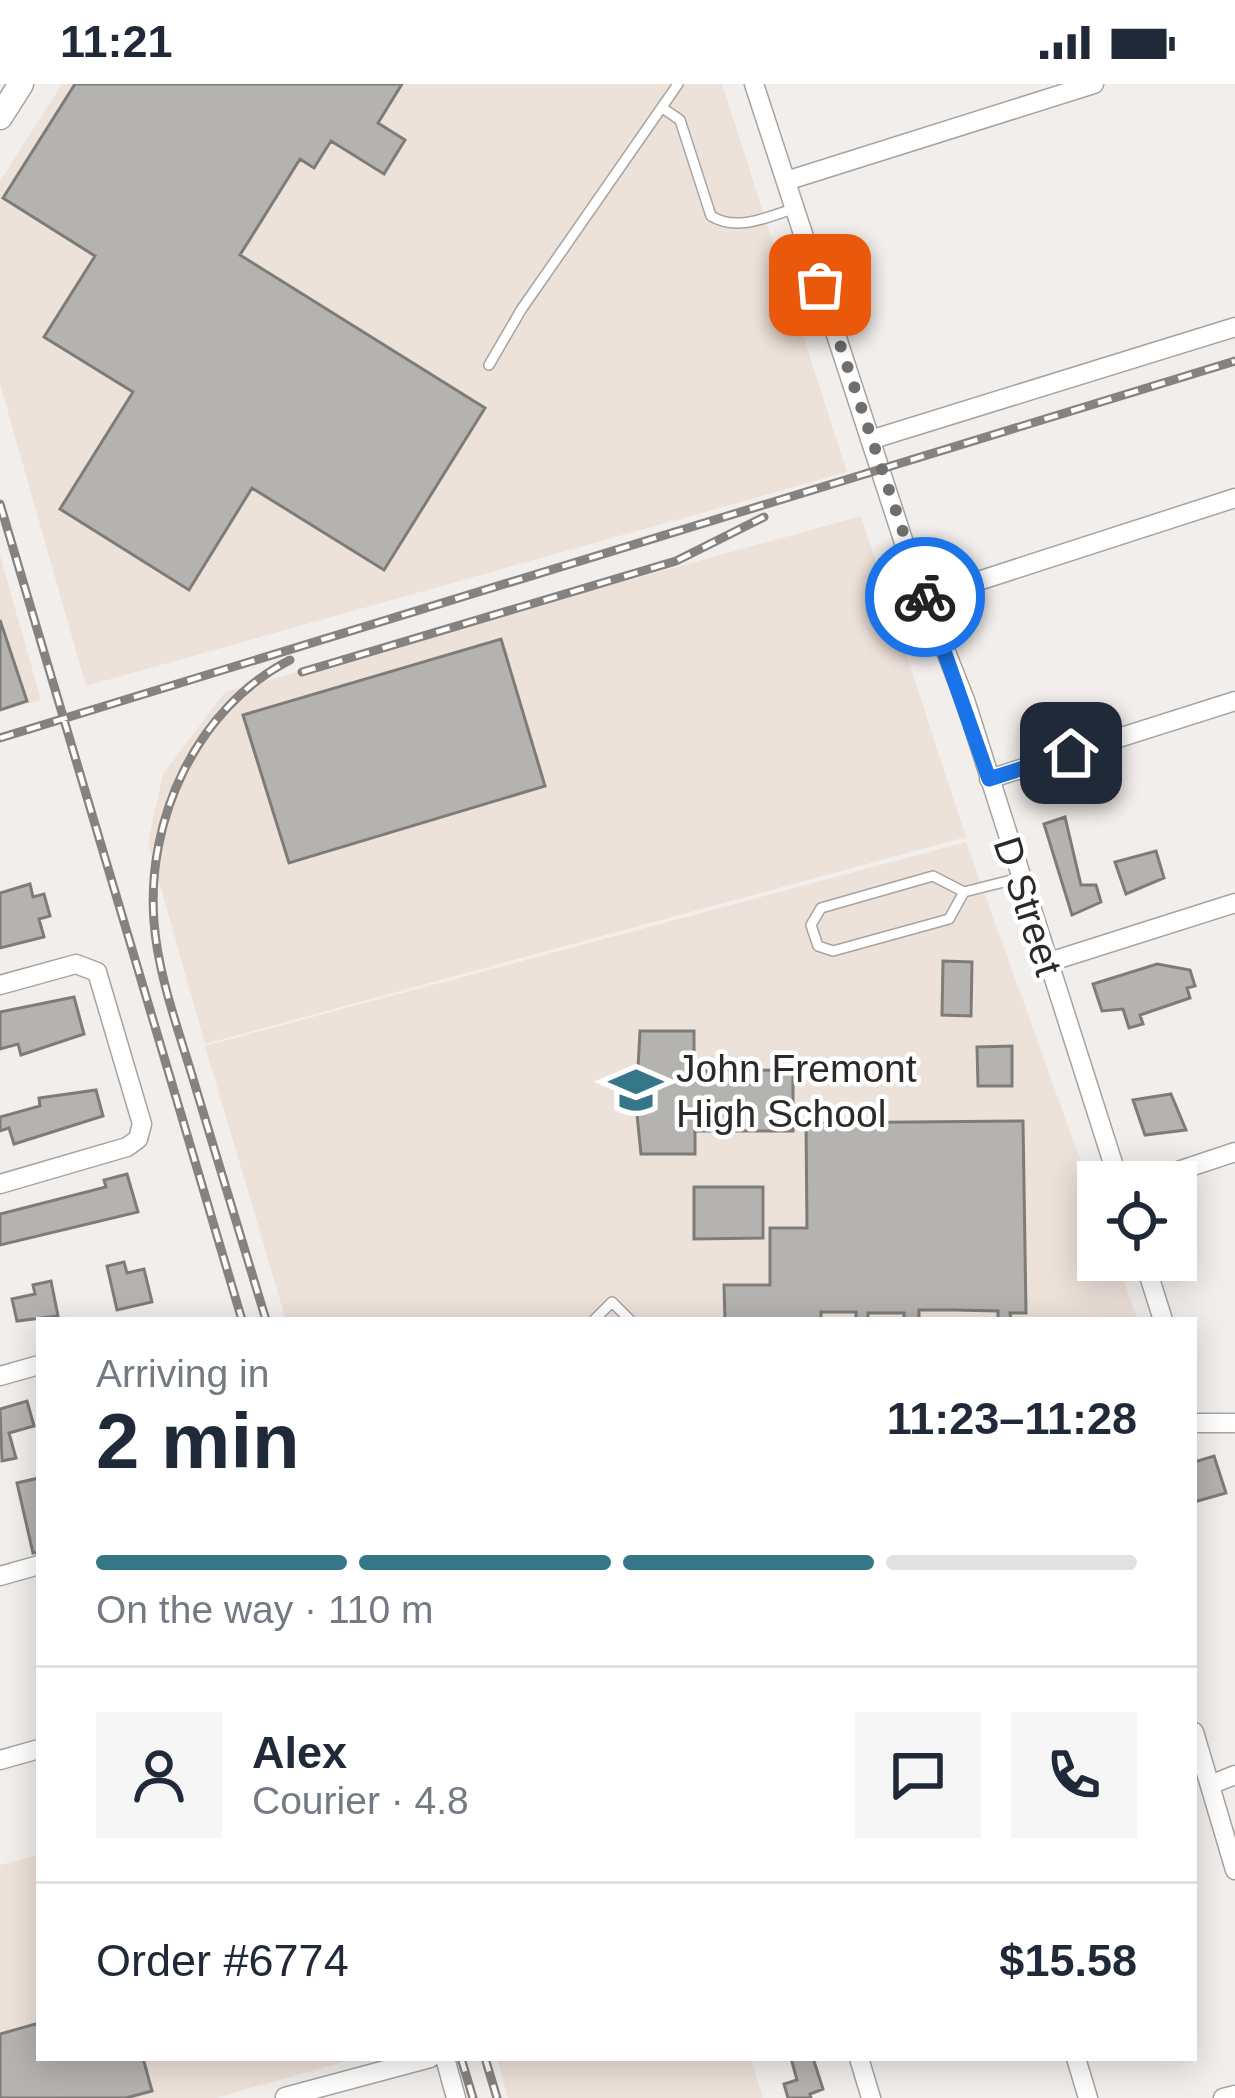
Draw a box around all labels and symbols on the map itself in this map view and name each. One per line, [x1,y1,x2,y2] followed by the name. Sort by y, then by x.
[769,234,871,336] pin
[865,537,985,657] courier
[1020,702,1122,804] pin
[985,831,1071,981] street label: D Street
[676,1047,917,1135] place label: John Fremont High School
[607,1061,665,1119] school or university icon: John Fremont High School

